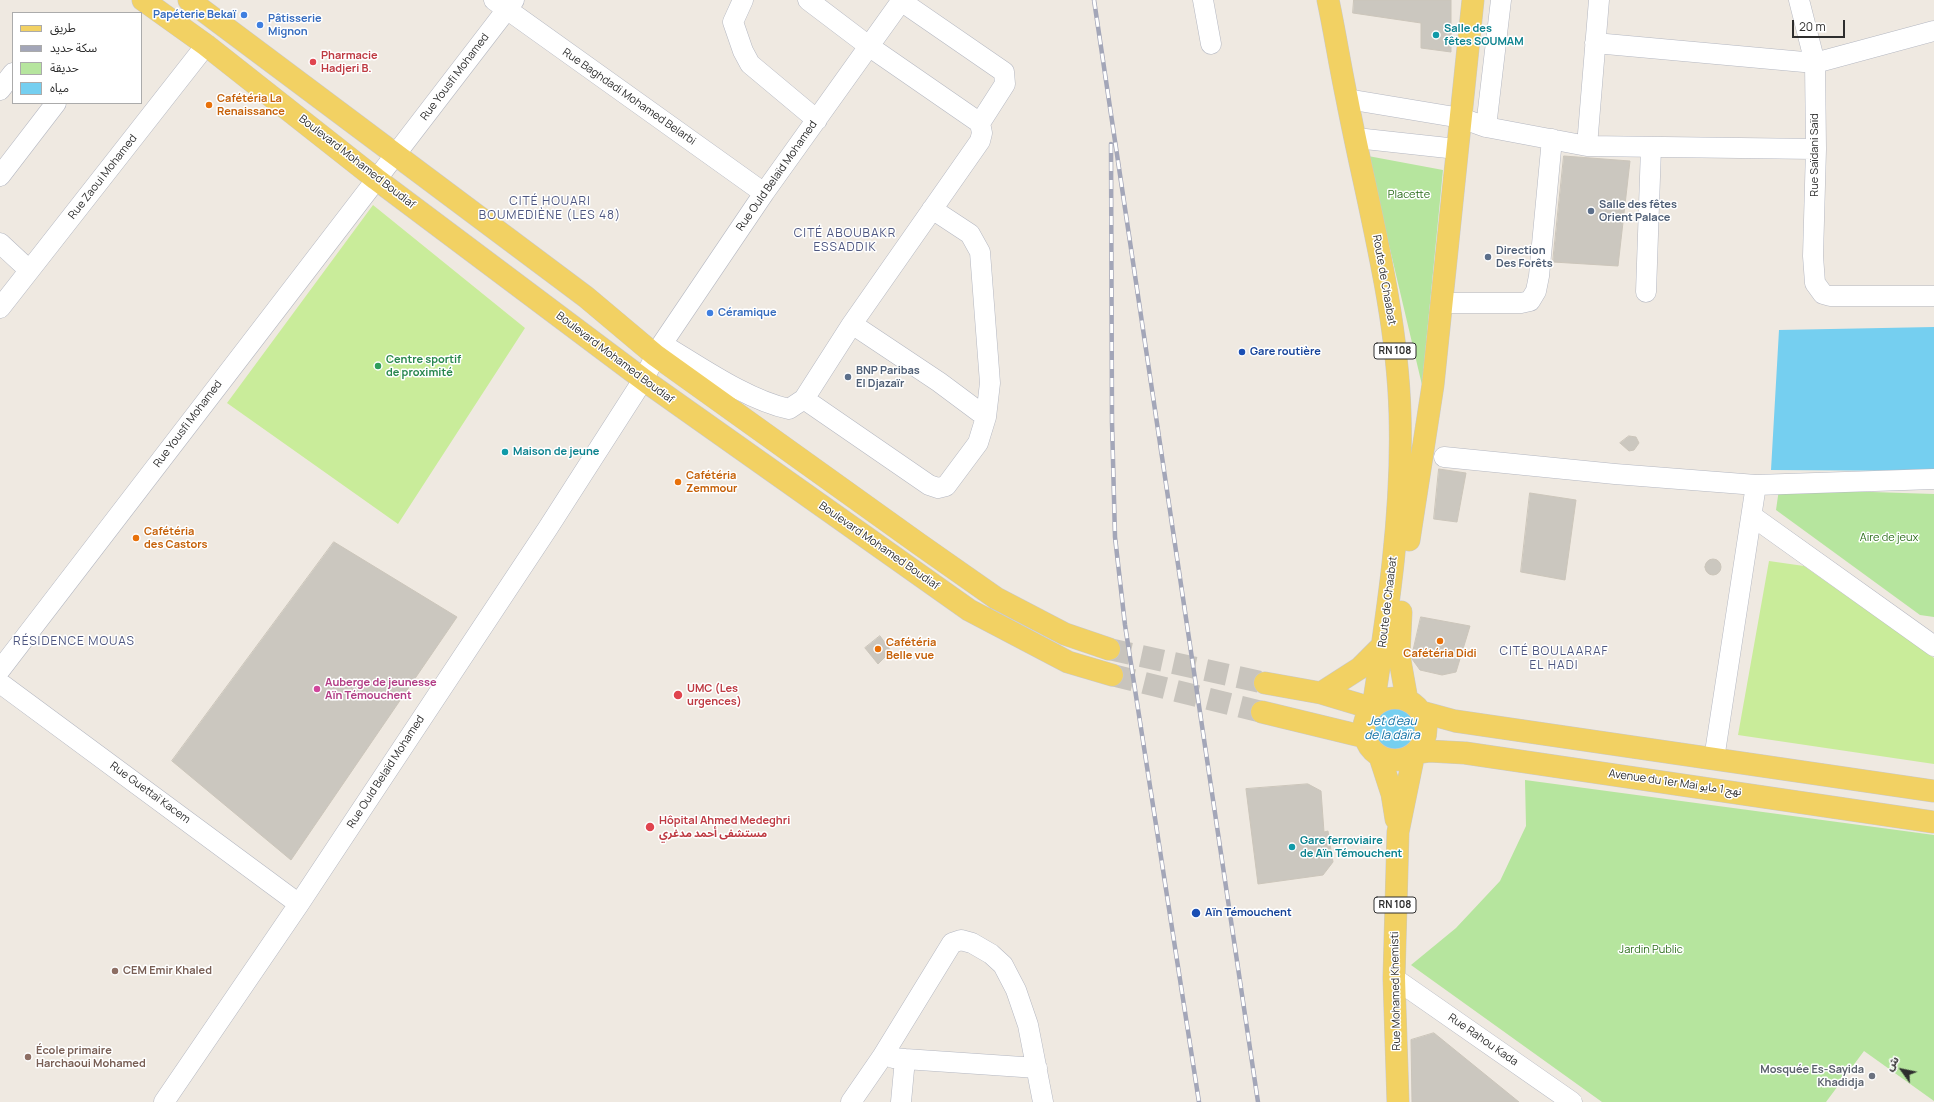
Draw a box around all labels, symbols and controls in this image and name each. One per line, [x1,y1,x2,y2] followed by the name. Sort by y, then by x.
[153,8,236,22] place label: Papéterie Bekaï
[239,10,249,20] marker: Papéterie Bekaï
[12,12,142,104] legend
[268,12,322,38] place label: Pâtisserie Mignon
[1794,12,1847,38] scale bar
[1799,18,1826,35] text: 20 m
[50,19,76,36] text: طريق
[255,20,265,30] marker: Pâtisserie Mignon
[1444,22,1524,48] place label: Salle des fêtes SOUMAM
[1431,30,1441,40] marker: Salle des fêtes SOUMAM
[418,31,492,123] street label: Rue Yousfi Mohamed
[50,39,97,56] text: سكة حديد
[560,46,698,148] street label: Rue Baghdadi Mohamed Belarbi
[321,49,378,75] place label: Pharmacie Hadjeri B.
[308,57,318,67] marker: Pharmacie Hadjeri B.
[50,59,79,76] text: حديقة
[50,79,69,96] text: مياه
[217,92,285,118] place label: Cafétéria La Renaissance
[204,100,214,110] marker: Cafétéria La Renaissance
[296,112,418,212] street label: Boulevard Mohamed Boudiaf
[1808,113,1822,197] street label: Rue Saïdani Saïd
[734,118,820,234] street label: Rue Ould Belaïd Mohamed
[66,132,140,222] street label: Rue Zaoui Mohamed
[1388,188,1430,202] park label: Placette
[479,195,621,223] district label: CITÉ HOUARI BOUMEDIÈNE (LES 48)
[1599,198,1677,224] place label: Salle des fêtes Orient Palace
[1586,206,1596,216] marker: Salle des fêtes Orient Palace
[794,227,896,255] district label: CITÉ ABOUBAKR ESSADDIK
[1370,234,1398,326] street label: Route de Chaabat
[1496,244,1553,270] place label: Direction Des Forêts
[1483,252,1493,262] marker: Direction Des Forêts
[718,306,777,320] place label: Céramique
[705,308,715,318] marker: Céramique
[553,309,677,407] street label: Boulevard Mohamed Boudiaf
[1374,343,1416,359] road number: RN 108
[1250,345,1321,359] place label: Gare routière
[1237,347,1247,357] marker: Gare routière
[386,353,461,379] place label: Centre sportif de proximité
[373,361,383,371] marker: Centre sportif de proximité
[856,364,920,390] place label: BNP Paribas El Djazaïr
[843,372,853,382] marker: BNP Paribas El Djazaïr
[151,378,225,470] street label: Rue Yousfi Mohamed
[513,445,599,459] place label: Maison de jeune
[500,447,510,457] marker: Maison de jeune
[686,469,738,495] place label: Cafétéria Zemmour
[673,477,683,487] marker: Cafétéria Zemmour
[816,499,942,593] street label: Boulevard Mohamed Boudiaf
[144,525,207,551] place label: Cafétéria des Castors
[1860,531,1918,545] park label: Aire de jeux
[131,533,141,543] marker: Cafétéria des Castors
[1376,556,1400,648] street label: Route de Chaabat
[13,635,135,649] district label: RÉSIDENCE MOUAS
[886,636,936,662] place label: Cafétéria Belle vue
[1435,636,1445,646] marker: Cafétéria Didi
[873,644,883,654] marker: Cafétéria Belle vue
[1499,645,1609,673] district label: CITÉ BOULAARAF EL HADI
[1403,647,1477,661] place label: Cafétéria Didi
[325,676,437,702] place label: Auberge de jeunesse Aïn Témouchent
[687,682,742,708] place label: UMC (Les urgences)
[312,684,322,694] marker: Auberge de jeunesse Aïn Témouchent
[672,689,684,701] marker: UMC (Les urgences)
[345,713,427,831] street label: Rue Ould Belaïd Mohamed
[1364,715,1420,743] water label: Jet d'eau de la daïra
[107,759,193,827] street label: Rue Guettaï Kacem
[1608,767,1742,799] street label: Avenue du 1er Mai نهج 1 مايو
[659,814,790,840] place label: Hôpital Ahmed Medeghri مستشفى أحمد مدغري
[644,821,656,833] marker: Hôpital Ahmed Medeghri مستشفى أحمد مدغري
[1300,834,1402,860] place label: Gare ferroviaire de Aïn Témouchent
[1287,842,1297,852] marker: Gare ferroviaire de Aïn Témouchent
[1374,897,1416,913] road number: RN 108
[1205,906,1292,920] place label: Aïn Témouchent
[1190,907,1202,919] marker: Aïn Témouchent
[1388,931,1404,1051] street label: Rue Mohamed Khemisti
[1619,943,1683,957] park label: Jardin Public
[123,964,212,978] place label: CEM Emir Khaled
[110,966,120,976] marker: CEM Emir Khaled
[1446,1011,1520,1069] street label: Rue Rahou Kada
[36,1044,146,1070] place label: École primaire Harchaoui Mohamed
[1882,1050,1922,1090] north arrow
[23,1052,33,1062] marker: École primaire Harchaoui Mohamed
[1881,1053,1902,1074] text: ش
[1760,1063,1864,1089] place label: Mosquée Es-Sayida Khadidja
[1867,1071,1877,1081] marker: Mosquée Es-Sayida Khadidja

